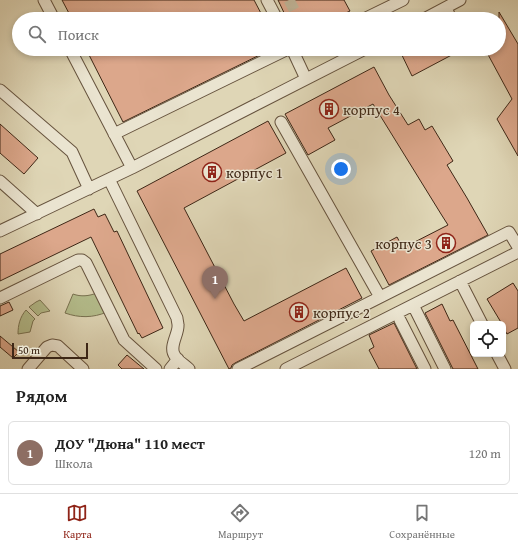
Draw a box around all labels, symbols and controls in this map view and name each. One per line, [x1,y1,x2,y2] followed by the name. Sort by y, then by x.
[12,12,506,56] search box
[26,23,48,45] icon: search
[58,24,99,45] text: Поиск
[318,98,340,120] building icon: корпус 4
[343,99,400,120] place label: корпус 4
[331,159,351,179] your location
[201,161,223,183] building icon: корпус 1
[226,162,283,183] place label: корпус 1
[435,232,457,254] building icon: корпус 3
[375,233,432,254] place label: корпус 3
[202,266,228,299] pin: 1
[288,301,310,323] building icon: корпус 2
[313,302,370,323] place label: корпус 2
[470,321,506,357] map controls
[470,321,506,357] button: locate
[12,341,88,360] scale bar
[18,342,40,358] text: 50 m
[16,383,67,408] text: Рядом
[55,433,205,454] text: ДОУ "Дюна" 110 мест
[27,444,33,463] text: 1
[469,444,501,463] text: 120 m
[55,454,93,473] text: Школа
[63,502,92,542] tab: Карта
[218,502,263,542] tab: Маршрут
[389,502,455,542] tab: Сохранённые

